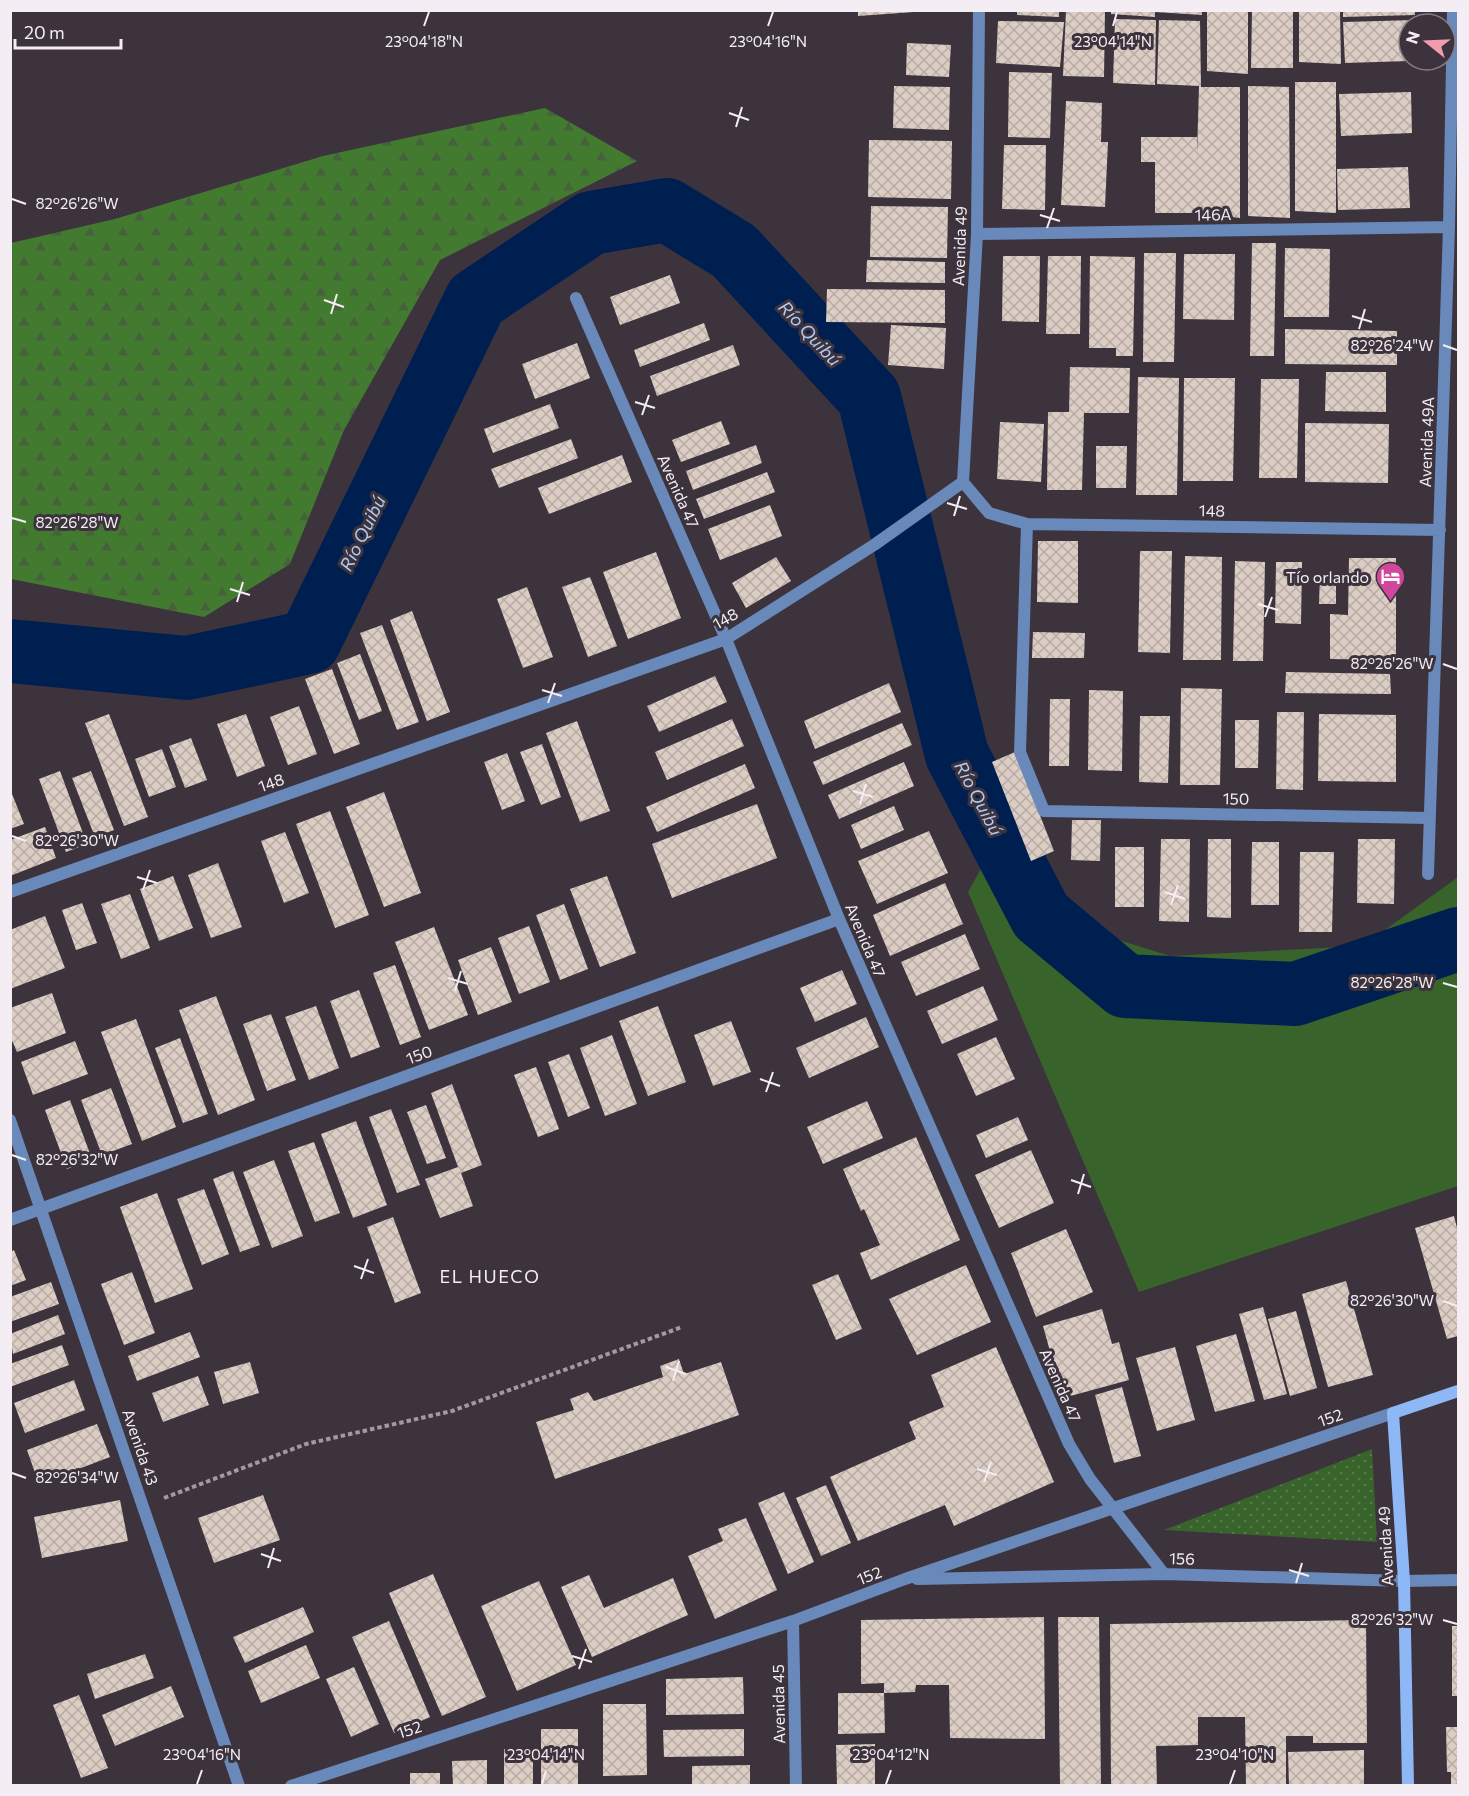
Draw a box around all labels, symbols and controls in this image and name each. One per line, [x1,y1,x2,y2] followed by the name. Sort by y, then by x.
[15,12,122,50] scale bar
[1397,12,1457,72] north arrow
[24,21,65,43] text: 20 m
[1401,29,1423,46] text: N
[385,32,463,50] text: 23°04'18"N
[729,32,807,50] text: 23°04'16"N
[1074,32,1152,50] text: 23°04'14"N
[35,194,119,212] text: 82°26'26"W
[1194,204,1232,224] street label: 146A
[948,206,970,286] street label: Avenida 49
[774,296,846,370] water label: Río Quibú
[1351,336,1433,354] text: 82°26'24"W
[1415,396,1437,488] street label: Avenida 49A
[654,451,704,531] street label: Avenida 47
[334,492,390,574] water label: Río Quibú
[1199,500,1225,520] street label: 148
[35,513,119,531] text: 82°26'28"W
[1374,560,1406,602] hotel icon: Tío orlando
[1286,567,1369,586] place label: Tío orlando
[709,603,741,633] street label: 148
[1350,654,1434,672] text: 82°26'26"W
[950,757,1008,839] water label: Río Quibú
[256,769,286,795] street label: 148
[1223,788,1249,808] street label: 150
[35,831,119,849] text: 82°26'30"W
[842,900,890,980] street label: Avenida 47
[1350,973,1434,991] text: 82°26'28"W
[403,1041,435,1067] street label: 150
[36,1150,118,1168] text: 82°26'32"W
[440,1265,540,1287] district label: EL HUECO
[1350,1291,1434,1309] text: 82°26'30"W
[1036,1345,1086,1425] street label: Avenida 47
[1315,1404,1345,1430] street label: 152
[119,1406,163,1488] street label: Avenida 43
[35,1468,119,1486] text: 82°26'34"W
[1373,1506,1397,1586] street label: Avenida 49
[1169,1548,1195,1568] street label: 156
[854,1562,884,1588] street label: 152
[1351,1610,1433,1628] text: 82°26'32"W
[768,1664,788,1744] street label: Avenida 45
[394,1716,424,1742] street label: 152
[163,1745,241,1763] text: 23°04'16"N
[507,1745,585,1763] text: 23°04'14"N
[852,1745,930,1763] text: 23°04'12"N
[1196,1745,1274,1763] text: 23°04'10"N

